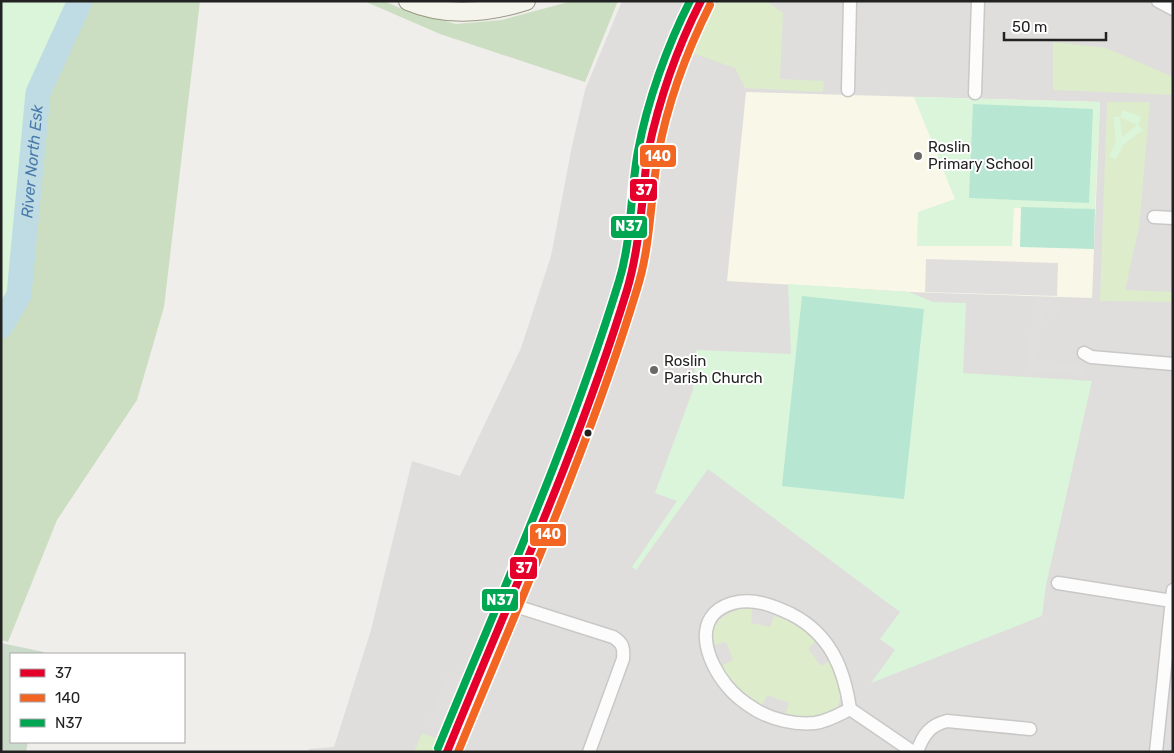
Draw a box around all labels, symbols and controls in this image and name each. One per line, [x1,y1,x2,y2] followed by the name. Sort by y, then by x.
[1004,10,1106,42] scale bar
[1012,18,1047,36] text: 50 m
[17,103,47,219] water label: River North Esk
[928,138,1033,173] place label: Roslin Primary School
[639,144,677,168] line badge: 140
[645,148,671,165] text: 140
[912,150,924,162] marker: Roslin Primary School
[629,178,658,202] line badge: 37
[635,182,653,199] text: 37
[610,215,648,239] line badge: N37
[615,218,643,235] text: N37
[664,352,763,387] place label: Roslin Parish Church
[648,364,660,376] marker: Roslin Parish Church
[583,428,593,438] unlabelled marker
[529,523,567,547] line badge: 140
[535,526,561,543] text: 140
[509,556,538,580] line badge: 37
[515,560,533,577] text: 37
[481,588,519,612] line badge: N37
[486,592,514,609] text: N37
[10,653,185,743] legend
[55,664,72,682] text: 37
[55,689,80,707] text: 140
[55,714,82,732] text: N37

